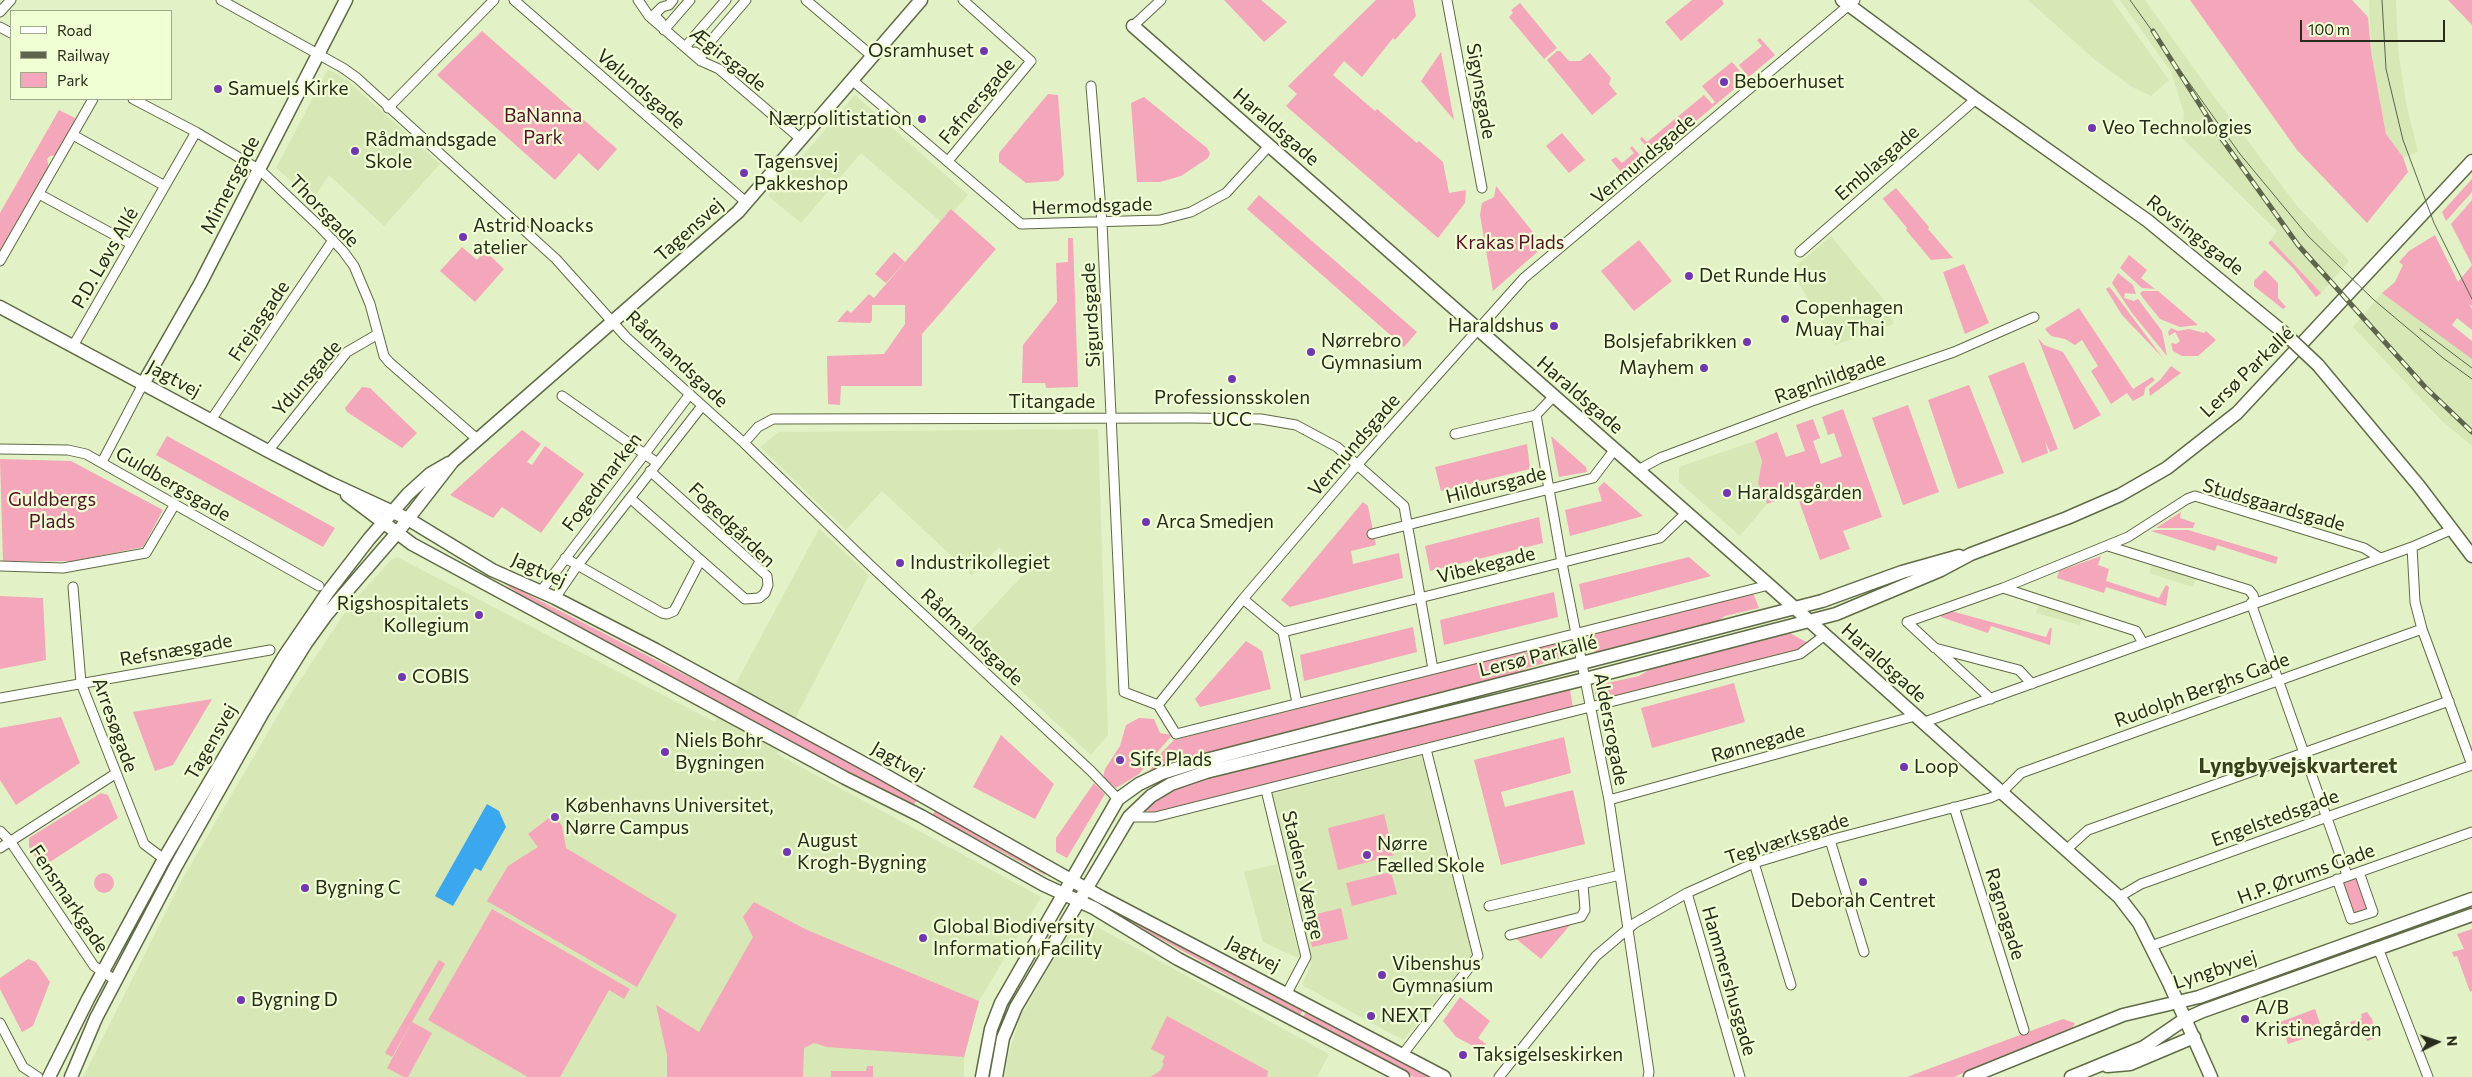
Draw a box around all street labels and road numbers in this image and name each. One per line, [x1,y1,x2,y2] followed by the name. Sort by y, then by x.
[685,22,771,96] street label: Ægirsgade
[1461,41,1501,141] street label: Sigynsgade
[592,44,690,134] street label: Vølundsgade
[934,53,1020,149] street label: Fafnersgade
[1228,83,1324,171] street label: Haraldsgade
[1587,109,1699,209] street label: Vermundsgade
[1830,120,1924,206] street label: Emblasgade
[196,132,264,238] street label: Mimersgade
[284,170,364,252] street label: Thorsgade
[2142,190,2248,280] street label: Rovsingsgade
[650,193,728,267] street label: Tagensvej
[1031,193,1153,219] street label: Hermodsgade
[67,204,143,312] street label: P.D. Løvs Allé
[1077,262,1105,368] street label: Sigurdsgade
[224,276,294,366] street label: Frejasgade
[621,306,733,412] street label: Rådmandsgade
[2196,322,2298,422] street label: Lersø Parkallé
[268,335,346,421] street label: Ydunsgade
[1771,347,1889,409] street label: Ragnhildgade
[1532,351,1628,439] street label: Haraldsgade
[143,355,205,403] street label: Jagtvej
[1303,389,1405,501] street label: Vermundsgade
[1009,391,1095,413] street label: Titangade
[557,428,647,536] street label: Fogedmarken
[111,442,235,526] street label: Guldbergsgade
[1443,462,1549,508] street label: Hildursgade
[2200,474,2348,536] street label: Studsgaardsgade
[684,478,780,572] street label: Fogedgården
[1435,542,1537,588] street label: Vibekegade
[508,548,570,592] street label: Jagtvej
[916,584,1028,690] street label: Rådmandsgade
[1837,619,1931,707] street label: Haraldsgade
[118,629,234,671] street label: Refsnæsgade
[1476,630,1600,682] street label: Lersø Parkallé
[2111,648,2293,732] street label: Rudolph Berghs Gade
[1589,671,1633,787] street label: Aldersrogade
[87,675,143,775] street label: Arresøgade
[180,700,242,784] street label: Tagensvej
[1709,719,1807,767] street label: Rønnegade
[867,737,929,785] street label: Jagtvej
[2208,784,2342,852] street label: Engelstedsgade
[1277,808,1329,942] street label: Stadens Vænge
[1722,808,1852,870] street label: Teglværksgade
[2234,839,2378,909] street label: H.P. Ørums Gade
[24,841,114,957] street label: Fensmarkgade
[1980,865,2030,963] street label: Ragnagade
[1697,904,1761,1058] street label: Hammershusgade
[1222,931,1284,977] street label: Jagtvej
[2170,946,2260,994] street label: Lyngbyvej

